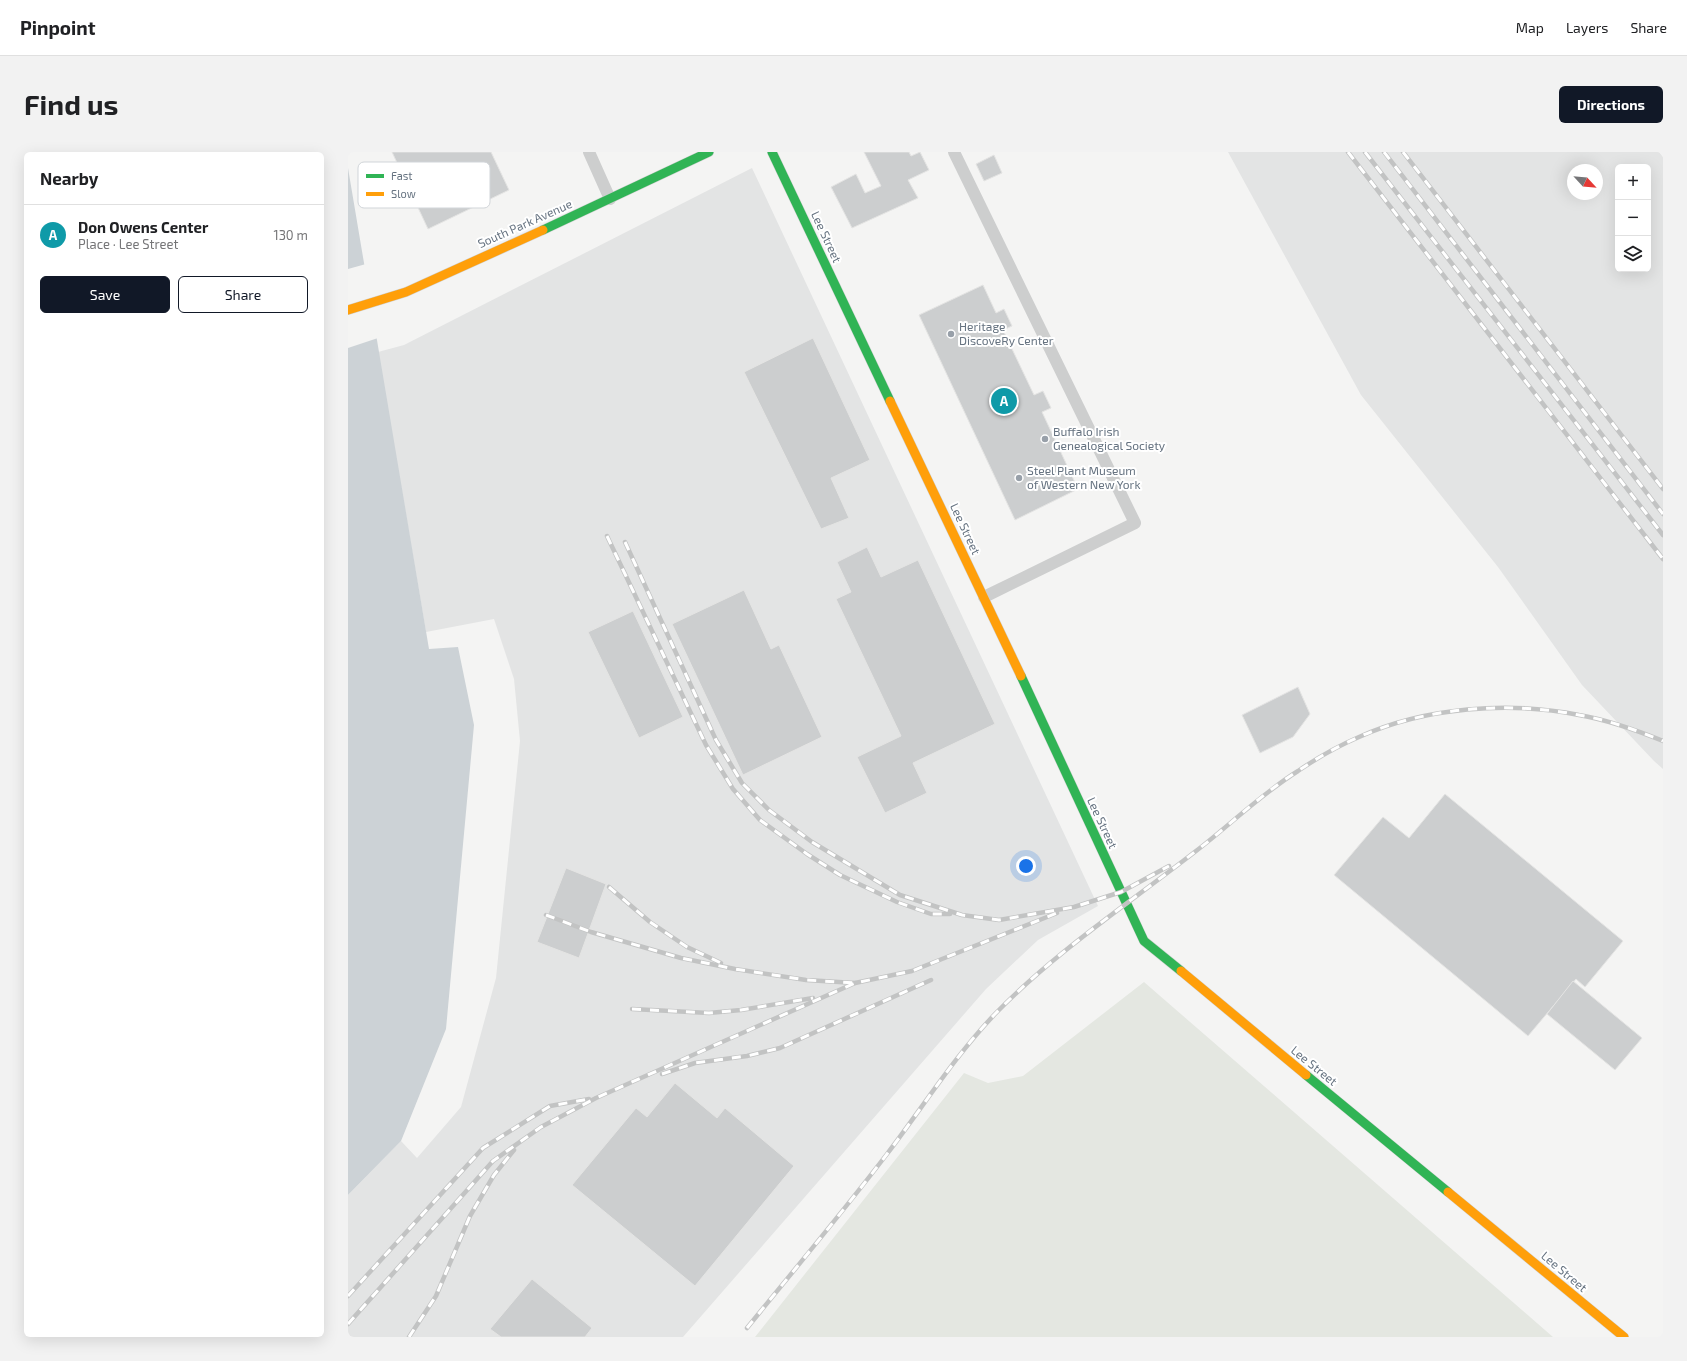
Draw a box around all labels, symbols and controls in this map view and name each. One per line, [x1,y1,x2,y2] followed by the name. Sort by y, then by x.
[20,16,95,39] text: Pinpoint
[1516,19,1544,36] text: Map
[1566,19,1608,36] text: Layers
[1630,19,1667,36] text: Share
[1559,86,1663,123] button: Directions
[24,87,118,121] text: Find us
[358,162,490,208] legend
[1567,164,1603,200] north arrow
[1615,164,1651,272] map controls
[1615,164,1651,200] button: +
[40,168,98,188] text: Nearby
[391,169,413,182] text: Fast
[391,187,416,200] text: Slow
[475,196,574,250] street label: South Park Avenue
[1615,200,1651,236] button: −
[809,209,845,265] street label: Lee Street
[78,218,208,236] text: Don Owens Center
[49,227,57,243] text: A
[273,227,308,243] text: 130 m
[78,236,178,252] text: Place · Lee Street
[1615,236,1651,272] button: layers
[40,276,170,313] button: Save
[178,276,308,313] button: Share
[959,319,1054,347] place label: Heritage DiscoveRy Center
[946,329,956,339] marker: Heritage DiscoveRy Center
[991,386,1017,416] pin: A
[1053,424,1166,452] place label: Buffalo Irish Genealogical Society
[1040,434,1050,444] marker: Buffalo Irish Genealogical Society
[1027,463,1141,491] place label: Steel Plant Museum of Western New York
[1014,473,1024,483] marker: Steel Plant Museum of Western New York
[948,501,984,557] street label: Lee Street
[1085,795,1121,851] street label: Lee Street
[1016,856,1036,876] your location
[1289,1042,1341,1088] street label: Lee Street
[1539,1248,1591,1295] street label: Lee Street

